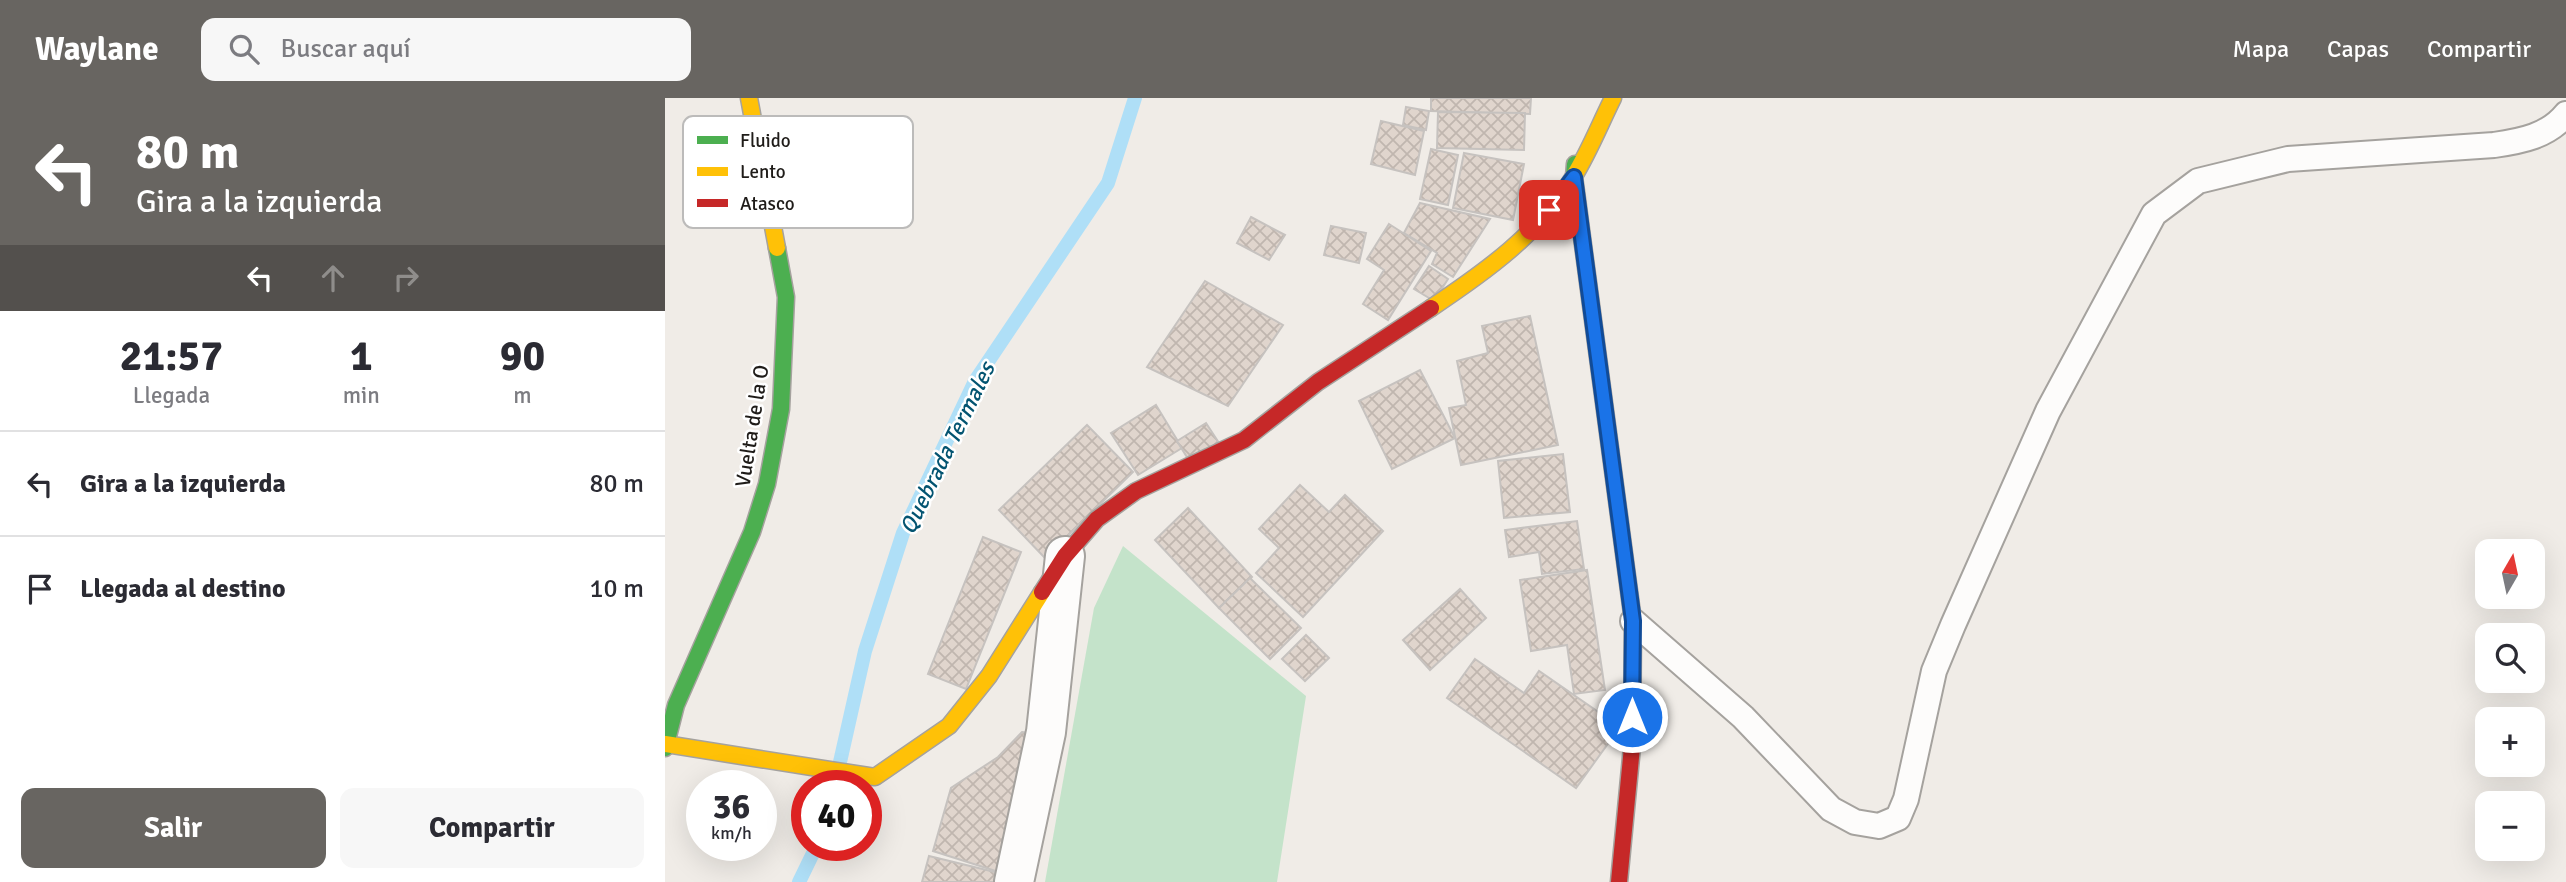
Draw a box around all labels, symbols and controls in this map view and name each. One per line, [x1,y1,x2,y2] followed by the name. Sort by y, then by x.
[201,18,691,81] search box
[35,29,159,70] text: Waylane
[225,30,263,68] icon: search
[281,33,411,65] text: Buscar aquí
[2233,34,2289,64] text: Mapa
[2327,34,2389,64] text: Capas
[2427,34,2531,64] text: Compartir
[683,116,913,228] legend
[136,122,239,182] text: 80 m
[21,126,112,217] icon: left
[740,129,791,153] text: Fluido
[740,160,786,184] text: Lento
[1519,180,1579,240] pin
[136,182,383,221] text: Gira a la izquierda
[1530,191,1568,229] icon: arrive
[740,192,795,216] text: Atasco
[241,259,279,297] icon: left
[314,259,352,297] icon: ahead
[387,259,425,297] icon: right
[120,331,223,382] text: 21:57
[350,331,373,382] text: 1
[500,331,545,382] text: 90
[893,356,1002,539] water label: Quebrada Termales
[730,363,774,489] street label: Vuelta de la O
[133,381,210,410] text: Llegada
[343,381,380,410] text: min
[513,381,532,410] text: m
[21,465,59,503] icon: left
[80,468,286,500] text: Gira a la izquierda
[589,468,644,500] text: 80 m
[2475,539,2545,609] north arrow
[2475,539,2545,861] map controls
[21,570,59,608] icon: arrive
[80,573,286,605] text: Llegada al destino
[589,573,644,605] text: 10 m
[2475,623,2545,693] button: search
[1595,680,1669,754] position arrow
[2475,707,2545,777] button: +
[791,770,882,861] speed limit sign: 40
[713,785,750,828] text: 36
[21,788,326,868] button: Salir
[340,788,644,868] button: Compartir
[2475,791,2545,861] button: −
[711,822,752,844] text: km/h

